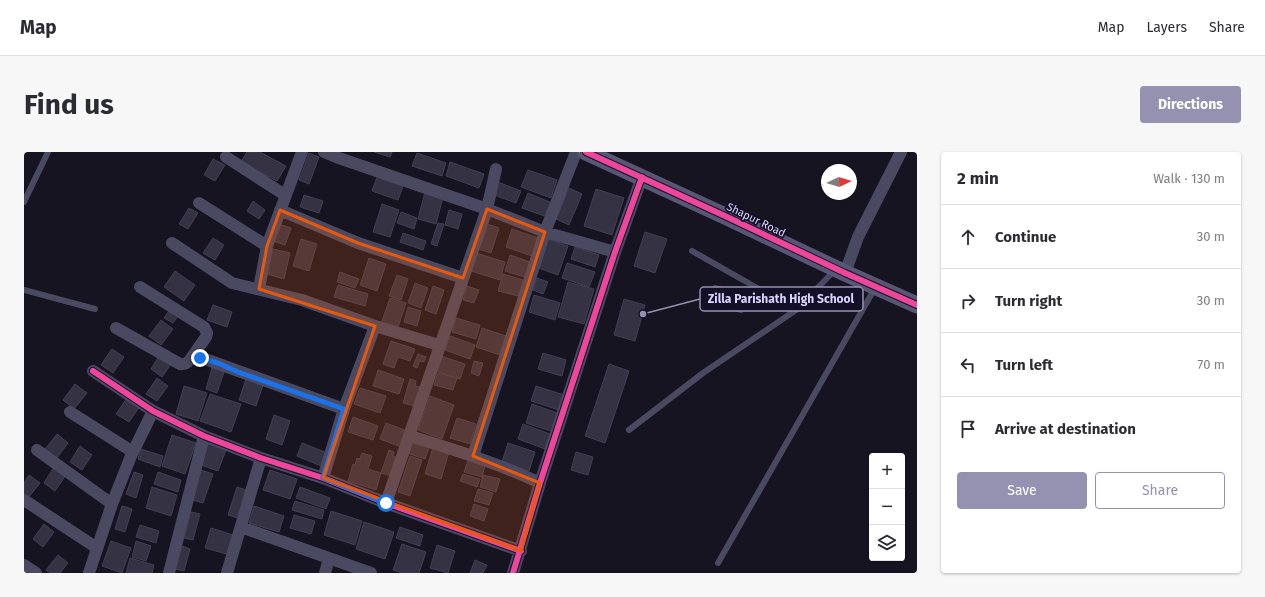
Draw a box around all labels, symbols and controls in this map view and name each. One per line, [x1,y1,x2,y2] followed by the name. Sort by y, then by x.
[20,16,57,39] text: Map
[1098,19,1124,36] text: Map
[1146,19,1187,36] text: Layers
[1209,19,1245,36] text: Share
[1140,86,1241,123] button: Directions
[24,88,114,121] text: Find us
[821,164,857,200] north arrow
[957,168,999,189] text: 2 min
[1153,171,1225,186] text: Walk · 130 m
[724,200,788,240] street label: Shapur Road
[957,226,979,248] icon: ahead
[995,228,1056,246] text: Continue
[1197,229,1225,244] text: 30 m
[700,287,863,311] callout: Zilla Parishath High School
[957,290,979,312] icon: right
[708,292,855,306] text: Zilla Parishath High School
[995,292,1062,310] text: Turn right
[1197,293,1225,308] text: 30 m
[191,349,209,367] route end
[957,354,979,376] icon: left
[995,356,1053,374] text: Turn left
[1198,357,1225,372] text: 70 m
[957,418,979,440] icon: arrive
[995,420,1136,438] text: Arrive at destination
[869,453,905,561] map controls
[869,453,905,489] button: +
[957,472,1087,509] button: Save
[1095,472,1225,509] button: Share
[869,489,905,525] button: −
[377,494,395,512] route start
[869,525,905,561] button: layers

